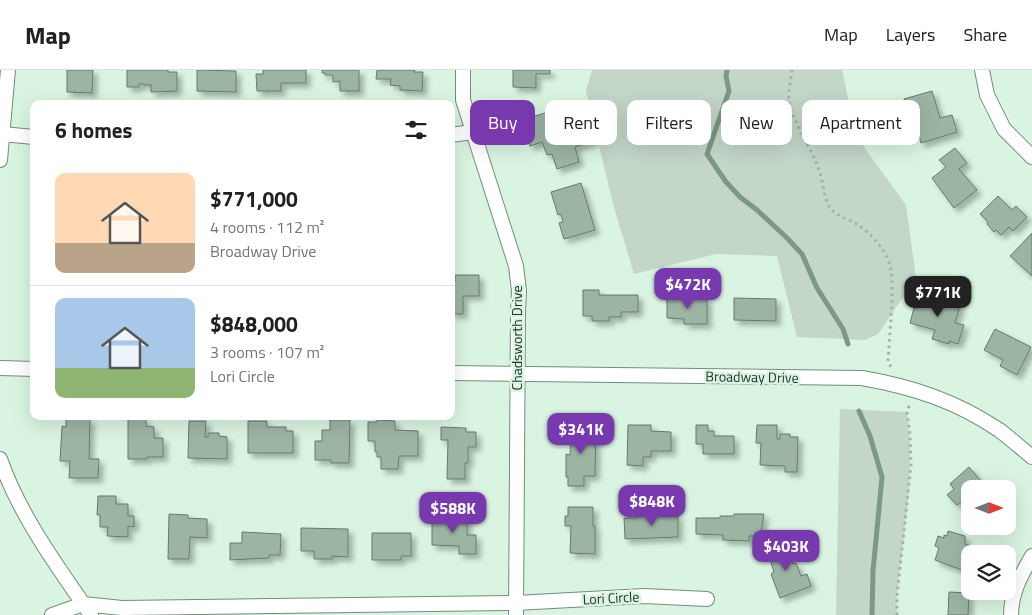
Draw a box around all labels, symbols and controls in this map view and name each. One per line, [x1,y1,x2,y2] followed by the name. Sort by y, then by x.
[25,17,71,53] text: Map
[824,21,858,48] text: Map
[886,21,935,48] text: Layers
[963,21,1007,48] text: Share
[470,100,535,145] chip: Buy
[545,100,617,145] chip: Rent
[627,100,711,145] chip: Filters
[721,100,792,145] chip: New
[802,100,920,145] chip: Apartment
[55,114,132,146] text: 6 homes
[402,116,430,144] icon: filters
[210,183,298,215] text: $771,000
[95,193,155,253] icon: home
[210,215,324,239] text: 4 rooms · 112 m²
[210,239,316,263] text: Broadway Drive
[653,268,723,310] pin: $472K
[665,272,711,296] text: $472K
[903,276,973,318] pin: $771K
[915,280,961,304] text: $771K
[506,286,527,390] street label: Chadsworth Drive
[210,308,298,340] text: $848,000
[95,318,155,378] icon: home
[210,340,324,364] text: 3 rooms · 107 m²
[210,364,275,388] text: Lori Circle
[705,365,799,388] street label: Broadway Drive
[546,412,616,455] pin: $341K
[558,417,604,441] text: $341K
[961,480,1016,535] north arrow
[961,480,1016,600] map controls
[617,484,687,527] pin: $848K
[629,489,675,513] text: $848K
[418,492,488,534] pin: $588K
[430,496,476,520] text: $588K
[751,530,821,572] pin: $403K
[763,534,809,558] text: $403K
[961,545,1016,600] button: layers
[582,586,640,609] street label: Lori Circle

